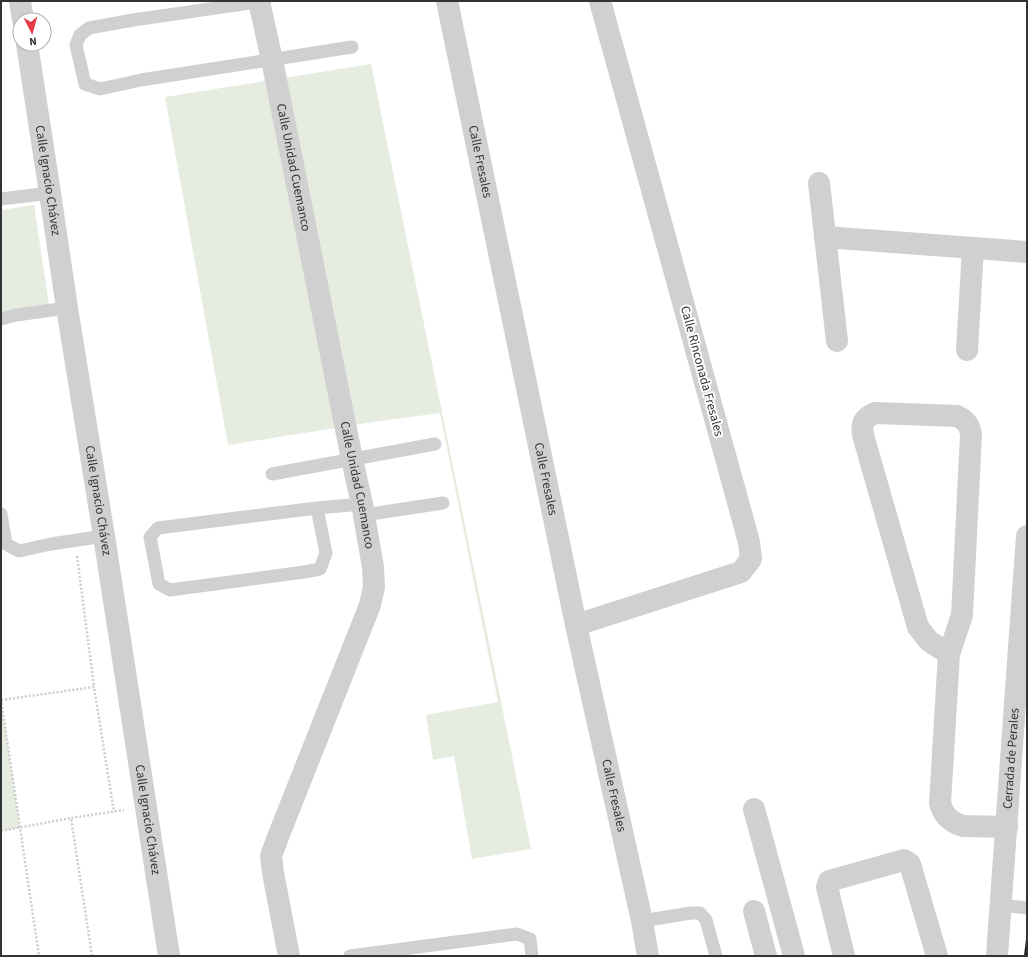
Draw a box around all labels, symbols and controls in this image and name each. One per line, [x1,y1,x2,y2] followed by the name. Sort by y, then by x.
[12,12,52,52] north arrow
[29,34,37,49] text: N
[272,102,315,233] street label: Calle Unidad Cuemanco
[31,124,65,237] street label: Calle Ignacio Chávez
[464,124,497,200] street label: Calle Fresales
[676,304,728,439] street label: Calle Rinconada Fresales
[336,420,379,550] street label: Calle Unidad Cuemanco
[529,441,562,517] street label: Calle Fresales
[80,444,116,557] street label: Calle Ignacio Chávez
[999,707,1024,810] street label: Cerrada de Perales
[597,758,631,834] street label: Calle Fresales
[130,763,165,876] street label: Calle Ignacio Chávez

